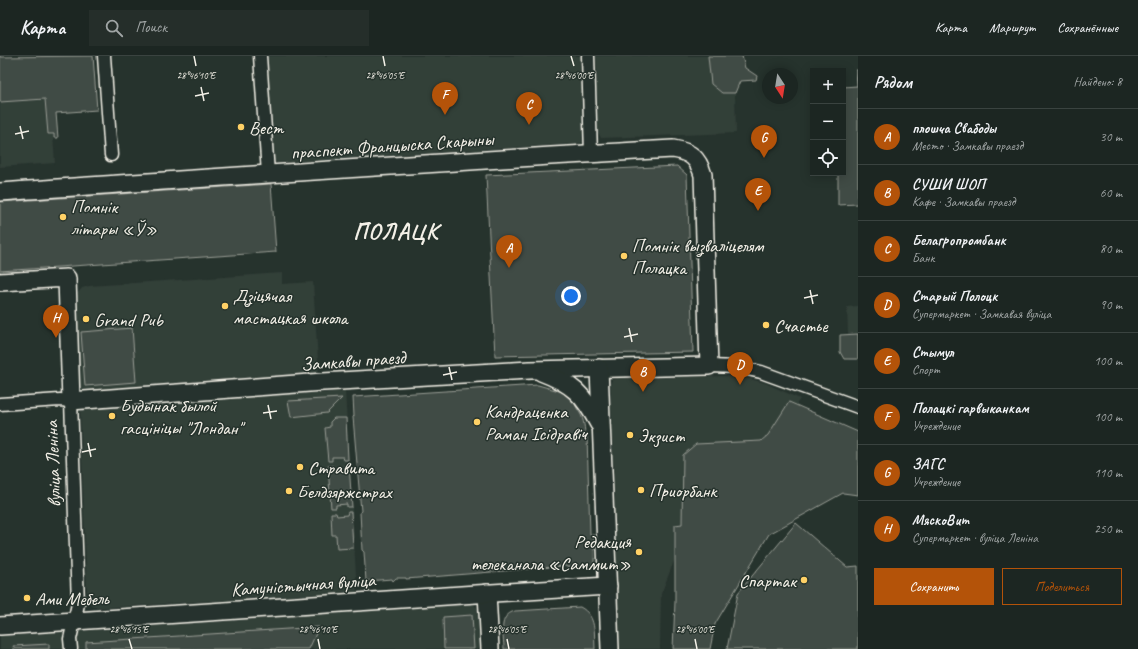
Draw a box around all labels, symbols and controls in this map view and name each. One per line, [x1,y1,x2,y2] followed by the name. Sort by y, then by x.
[89,10,369,46] search box
[20,16,65,40] text: Карта
[103,17,125,39] icon: search
[135,18,167,37] text: Поиск
[935,19,967,36] text: Карта
[989,19,1035,36] text: Маршрут
[1057,19,1118,36] text: Сохранённые
[762,68,798,104] north arrow
[810,68,846,176] map controls
[810,68,846,104] button: +
[177,69,217,82] text: 28°46'10"E
[366,69,406,82] text: 28°46'05"E
[555,69,595,82] text: 28°46'00"E
[874,72,912,93] text: Рядом
[1074,74,1122,90] text: Найдено: 8
[432,82,458,115] pin: F
[516,92,542,125] pin: C
[810,104,846,140] button: −
[249,116,285,140] place label: Вест
[912,119,996,138] text: плошча Свабоды
[236,122,246,132] marker: Вест
[751,125,777,158] pin: G
[290,127,496,165] street label: праспект Францыска Скарыны
[884,129,890,145] text: A
[1100,129,1122,145] text: 30 m
[912,138,1023,154] text: Место · Замкавы праезд
[810,140,846,176] button: locate
[912,175,985,194] text: СУШИ ШОП
[745,178,771,211] pin: E
[884,185,890,201] text: B
[1100,185,1122,201] text: 60 m
[912,194,1015,210] text: Кафе · Замкавы праезд
[71,195,157,241] place label: Помнік літары «Ў»
[58,212,68,222] marker: Помнік літары «Ў»
[353,217,442,246] district label: ПОЛАЦК
[912,231,1006,250] text: Белагропромбанк
[632,234,764,280] place label: Помнік вызваліцелям Полацка
[496,235,522,268] pin: A
[884,241,890,257] text: C
[1100,241,1122,257] text: 80 m
[912,250,934,266] text: Банк
[619,251,629,261] marker: Помнік вызваліцелям Полацка
[233,284,350,330] place label: Дзіцячая мастацкая школа
[561,286,581,306] your location
[912,287,998,306] text: Старый Полоцк
[883,297,891,313] text: D
[1100,297,1122,313] text: 90 m
[220,301,230,311] marker: Дзіцячая мастацкая школа
[43,305,69,338] pin: H
[912,306,1051,322] text: Супермаркет · Замкавая вуліца
[94,308,165,332] place label: Grand Pub
[81,314,91,324] marker: Grand Pub
[774,314,829,338] place label: Счастье
[761,320,771,330] marker: Счастье
[912,343,954,362] text: Стымул
[300,345,408,377] street label: Замкавы праезд
[727,352,753,385] pin: D
[884,353,890,369] text: E
[1094,353,1122,369] text: 100 m
[630,359,656,392] pin: B
[912,362,940,378] text: Спорт
[120,394,245,440] place label: Будынак былой гасцініцы "Лондан"
[912,399,1029,418] text: Полацкі гарвыканкам
[485,400,588,446] place label: Кандраценка Раман Ісідравіч
[884,409,890,425] text: F
[1094,409,1122,425] text: 100 m
[107,411,117,421] marker: Будынак былой гасцініцы "Лондан"
[472,417,482,427] marker: Кандраценка Раман Ісідравіч
[912,418,960,434] text: Учреждение
[39,419,67,508] street label: вуліца Леніна
[638,424,685,448] place label: Экзист
[625,430,635,440] marker: Экзист
[912,455,944,474] text: ЗАГС
[308,456,376,480] place label: Стравита
[295,462,305,472] marker: Стравита
[884,465,890,481] text: G
[1094,465,1122,481] text: 110 m
[912,474,960,490] text: Учреждение
[649,479,719,503] place label: Приорбанк
[297,480,393,504] place label: Белдзяржстрах
[636,485,646,495] marker: Приорбанк
[284,486,294,496] marker: Белдзяржстрах
[912,511,969,530] text: МяскоВит
[883,521,891,537] text: H
[1094,521,1122,537] text: 250 m
[471,530,632,576] place label: Редакция телеканала «Саммит»
[912,530,1038,546] text: Супермаркет · вуліца Леніна
[634,547,644,557] marker: Редакция телеканала «Саммит»
[230,568,378,602] street label: Камуністычная вуліца
[874,568,994,605] button: Сохранить
[1002,568,1122,605] button: Поделиться
[739,569,798,593] place label: Спартак
[799,575,809,585] marker: Спартак
[35,587,111,611] place label: Ами Мебель
[22,593,32,603] marker: Ами Мебель
[110,623,150,636] text: 28°46'15"E
[299,623,339,636] text: 28°46'10"E
[488,623,528,636] text: 28°46'05"E
[676,623,716,636] text: 28°46'00"E

